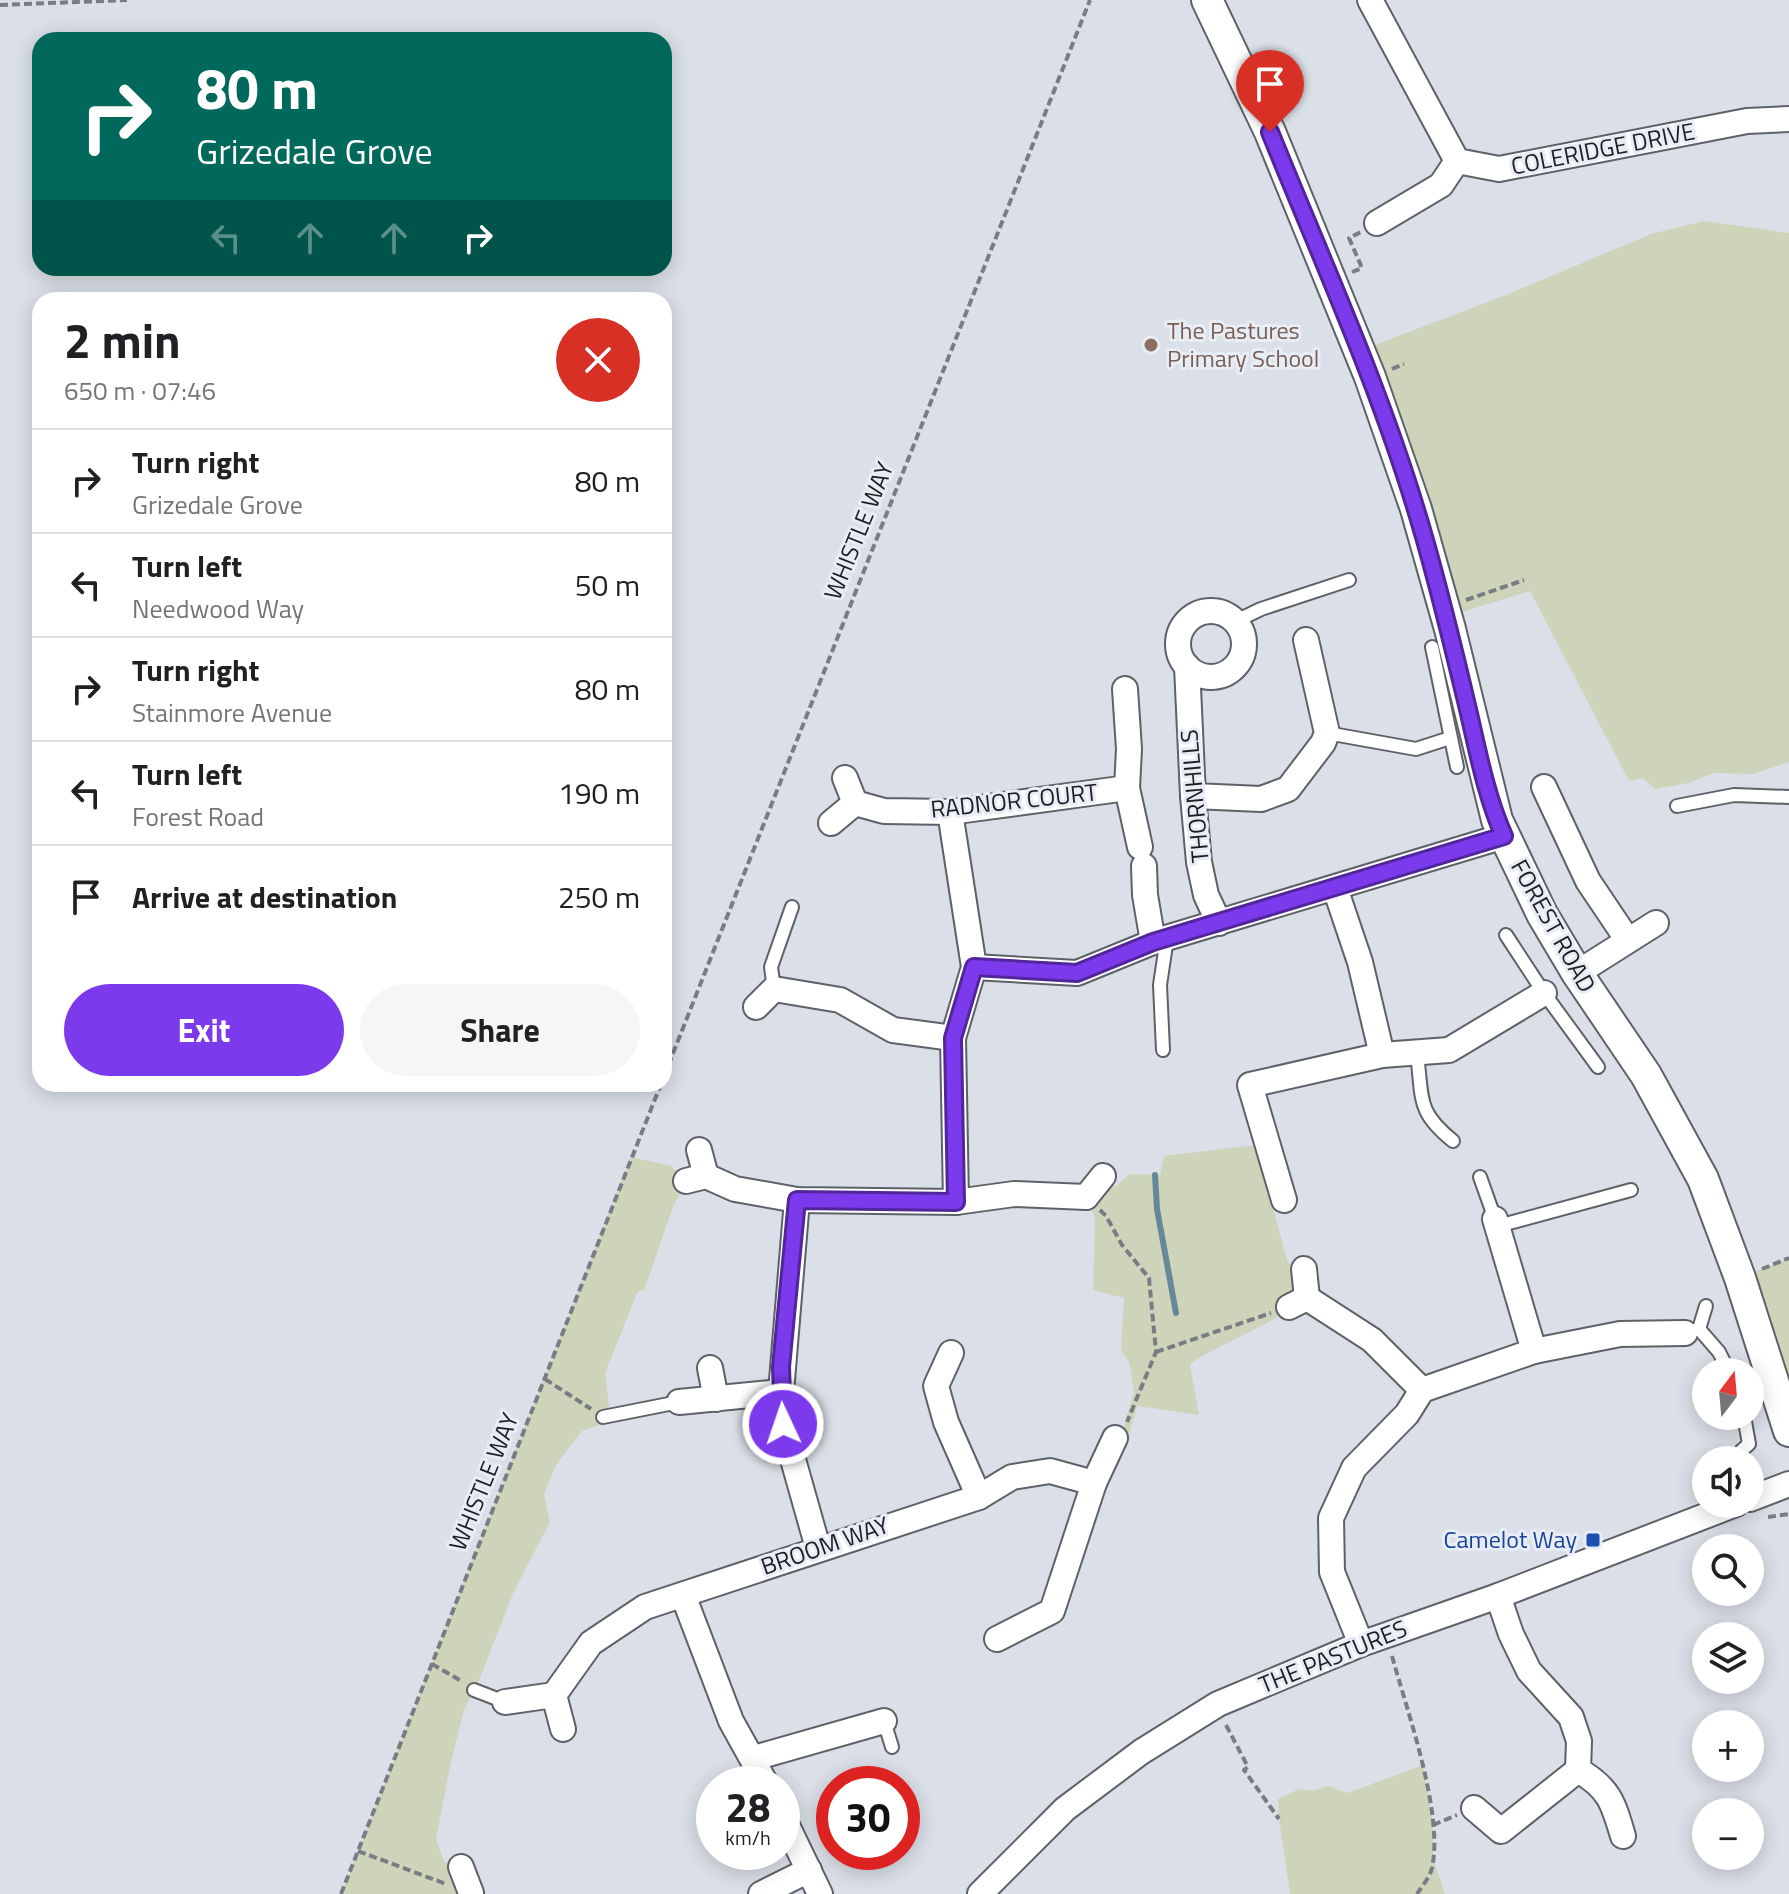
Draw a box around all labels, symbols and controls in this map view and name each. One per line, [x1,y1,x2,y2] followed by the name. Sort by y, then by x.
[196,46,318,131] text: 80 m
[1236,50,1304,132] pin
[1248,62,1292,106] icon: arrive
[64,64,168,168] icon: right
[1508,113,1698,183] street label: COLERIDGE DRIVE
[196,123,433,178] text: Grizedale Grove
[204,216,248,260] icon: left
[288,216,332,260] icon: ahead
[372,216,416,260] icon: ahead
[456,216,500,260] icon: right
[64,304,181,377] text: 2 min
[1167,312,1319,376] place label: The Pastures Primary School
[556,318,640,402] button: close
[1142,336,1160,354] marker: The Pastures Primary School
[64,371,216,410] text: 650 m · 07:46
[132,439,260,485] text: Turn right
[814,456,902,605] street label: WHISTLE WAY
[575,458,640,504] text: 80 m
[64,459,108,503] icon: right
[132,485,303,524] text: Grizedale Grove
[132,543,242,589] text: Turn left
[575,562,640,608] text: 50 m
[64,563,108,607] icon: left
[132,589,304,628] text: Needwood Way
[132,647,260,693] text: Turn right
[575,666,640,712] text: 80 m
[64,667,108,711] icon: right
[132,693,332,732] text: Stainmore Avenue
[1170,728,1218,864] street label: THORNHILLS
[132,751,242,797] text: Turn left
[558,770,640,816] text: 190 m
[64,771,108,815] icon: left
[929,773,1100,827] street label: RADNOR COURT
[132,797,264,836] text: Forest Road
[1502,852,1605,999] street label: FOREST ROAD
[132,874,397,920] text: Arrive at destination
[558,874,640,920] text: 250 m
[64,875,108,919] icon: arrive
[64,984,344,1076] button: Exit
[360,984,640,1076] button: Share
[1692,1358,1764,1430] north arrow
[1692,1358,1764,1870] map controls
[741,1382,825,1466] position arrow
[439,1407,527,1556] street label: WHISTLE WAY
[1692,1446,1764,1518] button: sound
[756,1506,894,1584] street label: BROOM WAY
[1444,1521,1577,1557] place label: Camelot Way
[1584,1531,1602,1549] marker: Camelot Way
[1692,1534,1764,1606] button: search
[1253,1610,1412,1702] street label: THE PASTURES
[1692,1622,1764,1694] button: layers
[1692,1710,1764,1782] button: +
[816,1766,920,1870] speed limit sign: 30
[726,1777,770,1838] text: 28
[1692,1798,1764,1870] button: −
[725,1822,771,1853] text: km/h

